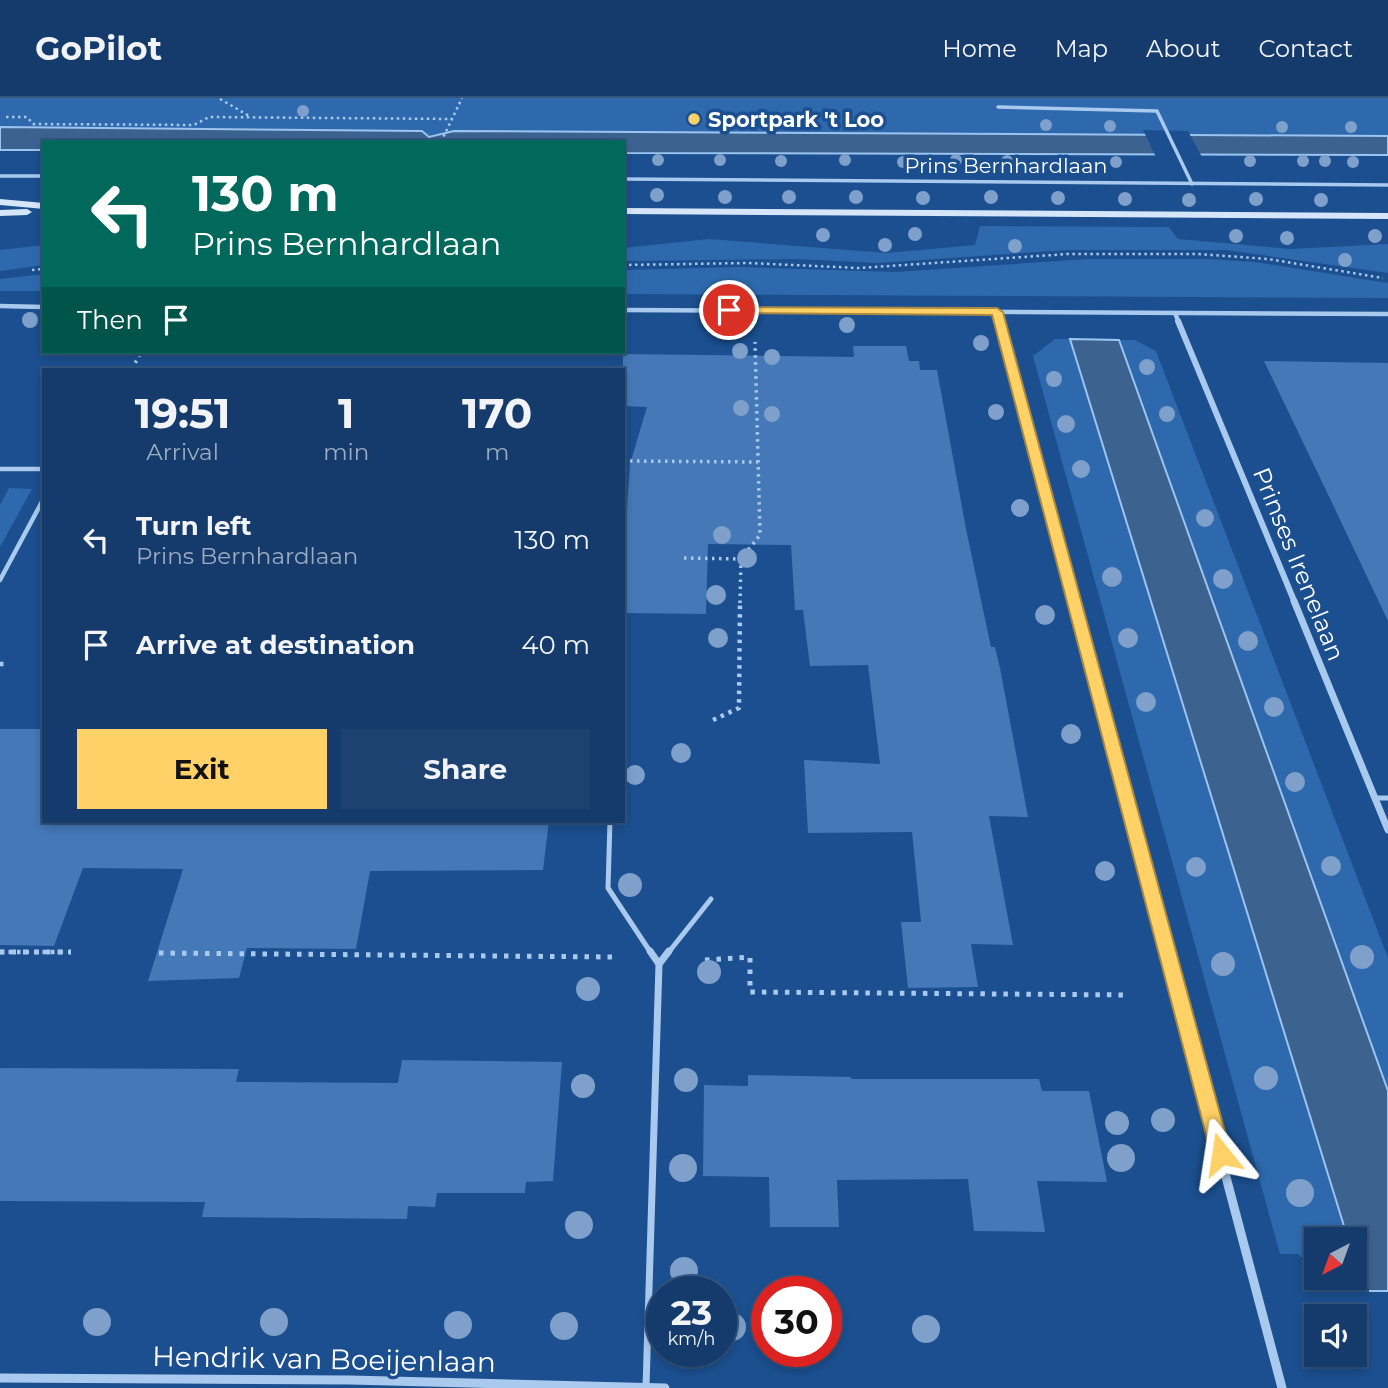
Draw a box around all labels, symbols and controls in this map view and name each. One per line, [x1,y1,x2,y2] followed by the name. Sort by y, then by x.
[35,28,162,68] text: GoPilot
[942,34,1017,63] text: Home
[1055,34,1108,63] text: Map
[1146,34,1220,63] text: About
[1258,34,1353,63] text: Contact
[708,107,884,132] place label: Sportpark 't Loo
[686,111,702,127] marker: Sportpark 't Loo
[904,153,1108,178] street label: Prins Bernhardlaan
[192,164,339,223] text: 130 m
[77,168,168,259] icon: left
[192,224,501,263] text: Prins Bernhardlaan
[699,280,759,340] pin
[710,291,748,329] icon: arrive
[157,301,195,339] icon: arrive
[77,304,143,336] text: Then
[135,387,230,439] text: 19:51
[338,387,354,439] text: 1
[462,387,532,439] text: 170
[146,438,219,466] text: Arrival
[323,438,369,466] text: min
[485,438,509,466] text: m
[1247,463,1351,665] street label: Prinses Irenelaan
[136,510,252,542] text: Turn left
[77,521,115,559] icon: left
[514,524,590,556] text: 130 m
[136,542,358,570] text: Prins Bernhardlaan
[77,626,115,664] icon: arrive
[136,629,415,661] text: Arrive at destination
[521,629,590,661] text: 40 m
[77,729,327,809] button: Exit
[341,729,590,809] button: Share
[1184,1117,1258,1191] position arrow
[1304,1227,1367,1290] north arrow
[1304,1227,1367,1367] map controls
[751,1276,842,1367] speed limit sign: 30
[671,1291,712,1334] text: 23
[1304,1304,1367,1367] button: sound
[667,1328,716,1350] text: km/h
[152,1339,496,1379] street label: Hendrik van Boeijenlaan

